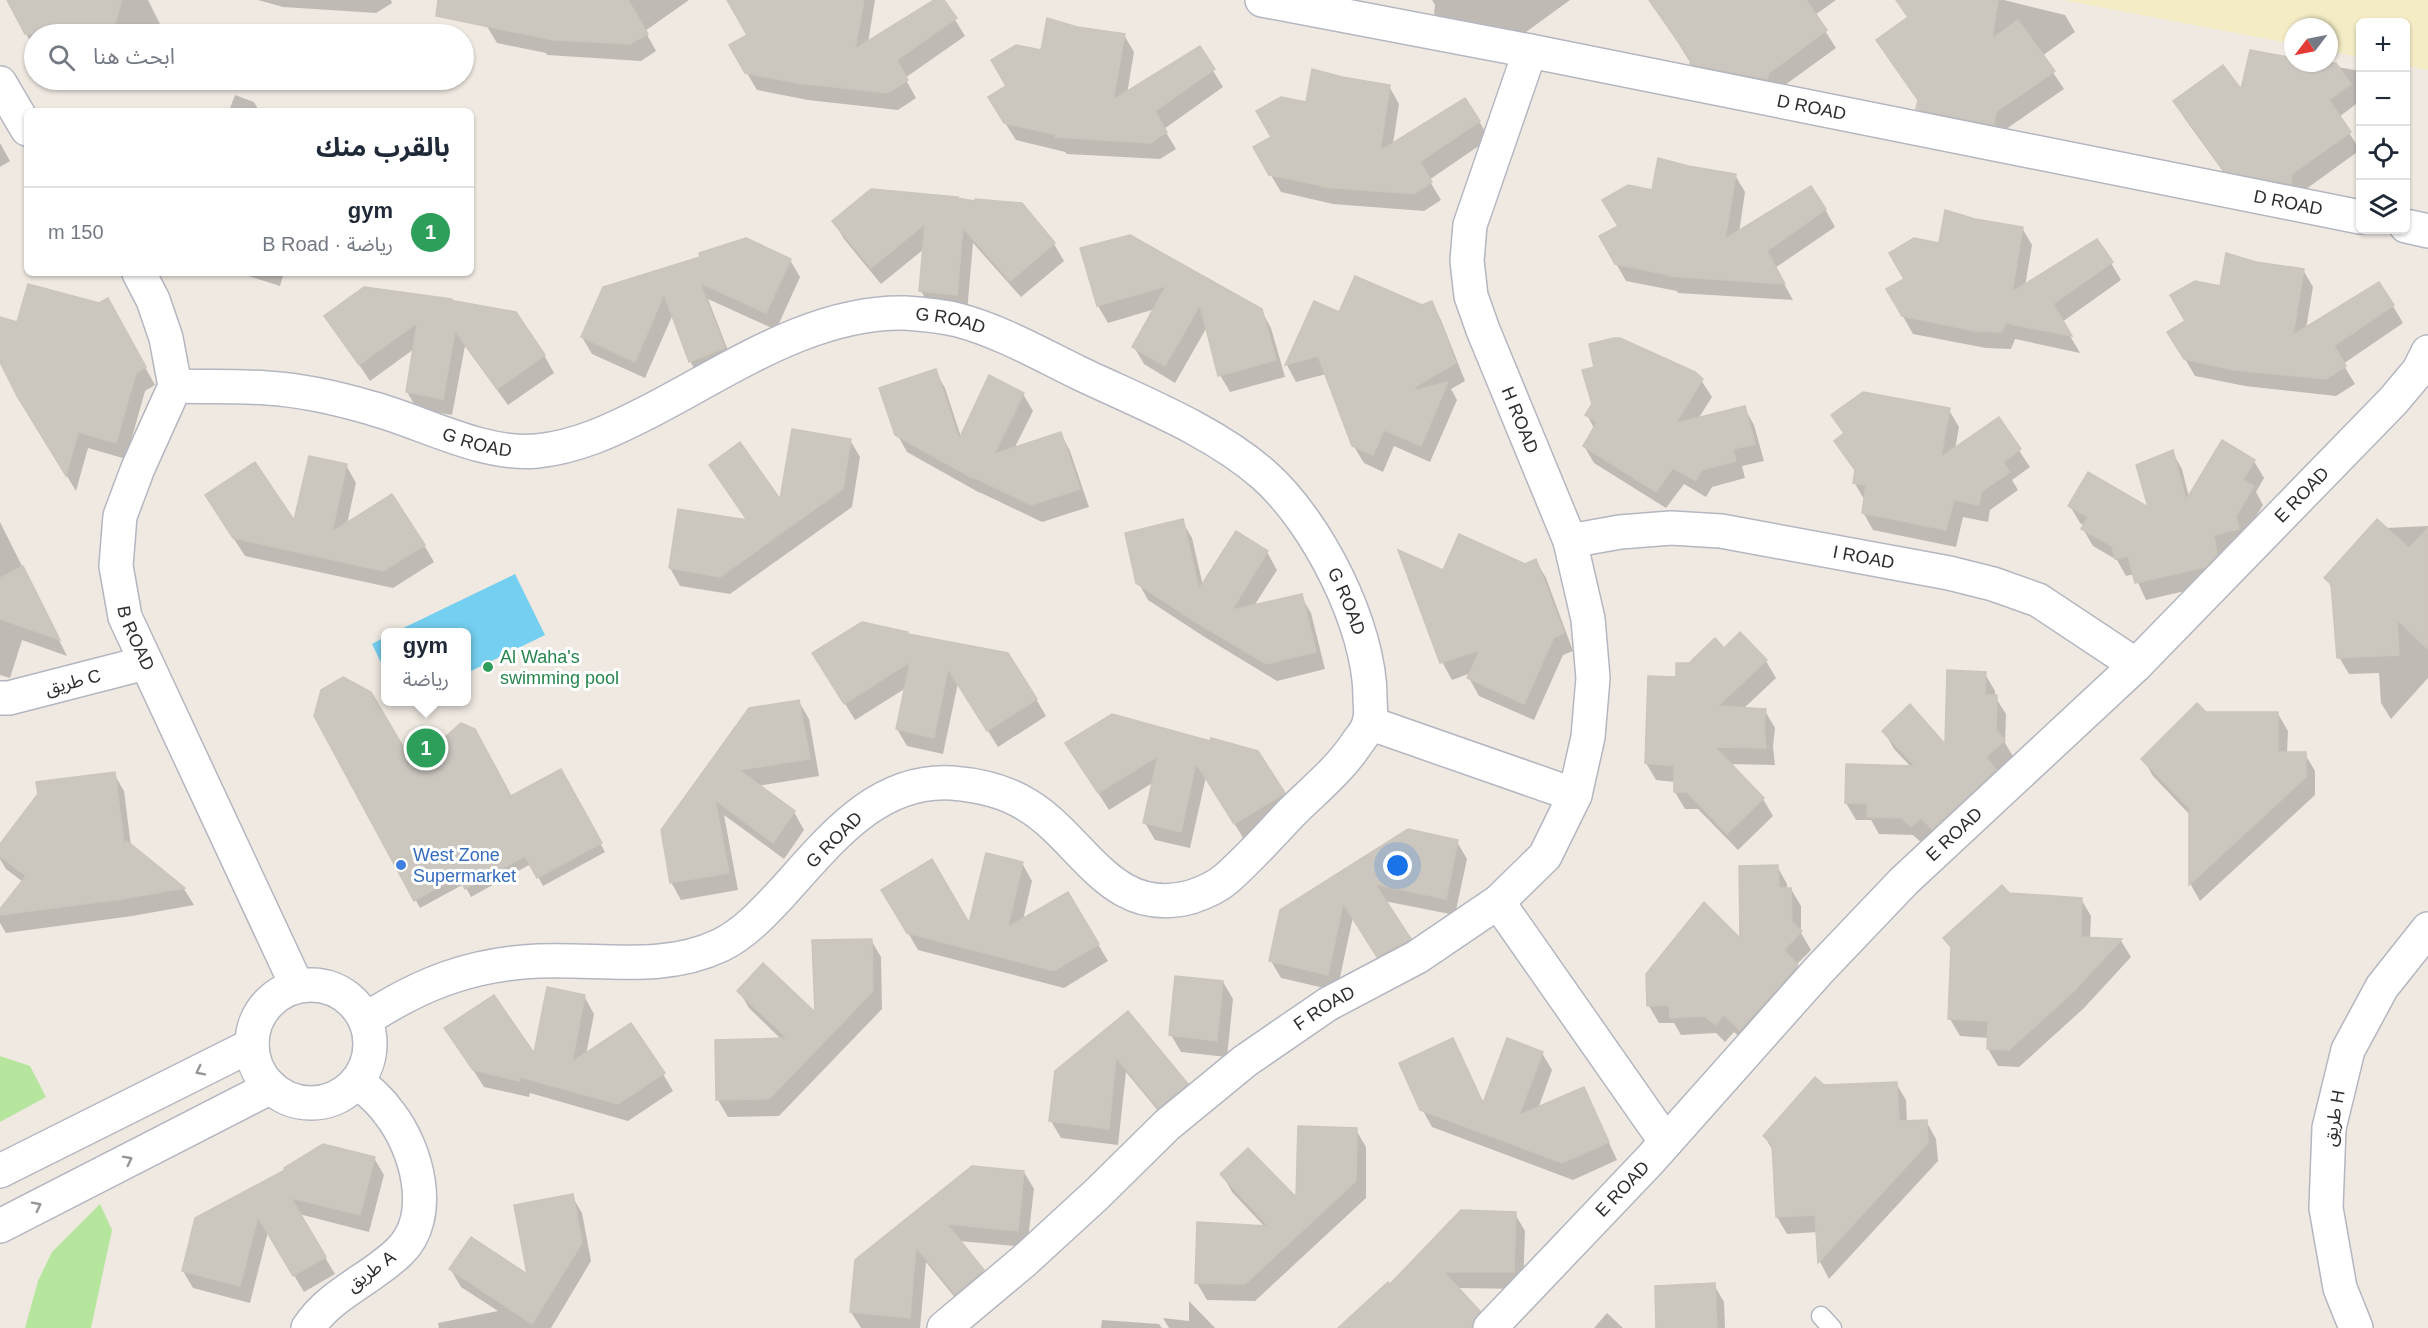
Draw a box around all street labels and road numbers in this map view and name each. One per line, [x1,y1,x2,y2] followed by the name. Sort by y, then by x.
[1775,91,1848,124] street label: D ROAD
[2252,186,2324,219] street label: D ROAD
[915,304,988,338] street label: G ROAD
[1498,384,1542,456] street label: H ROAD
[440,424,513,461] street label: G ROAD
[2271,463,2333,526] street label: E ROAD
[1831,542,1896,573] street label: I ROAD
[1324,564,1369,637] street label: G ROAD
[113,604,159,674] street label: B ROAD
[43,665,103,700] street label: طريق C
[1922,803,1986,865] street label: E ROAD
[802,808,866,872] street label: G ROAD
[1290,982,1358,1035] street label: F ROAD
[2319,1088,2350,1148] street label: طريق H
[1591,1157,1653,1221] street label: E ROAD
[343,1247,400,1296] street label: طريق A

